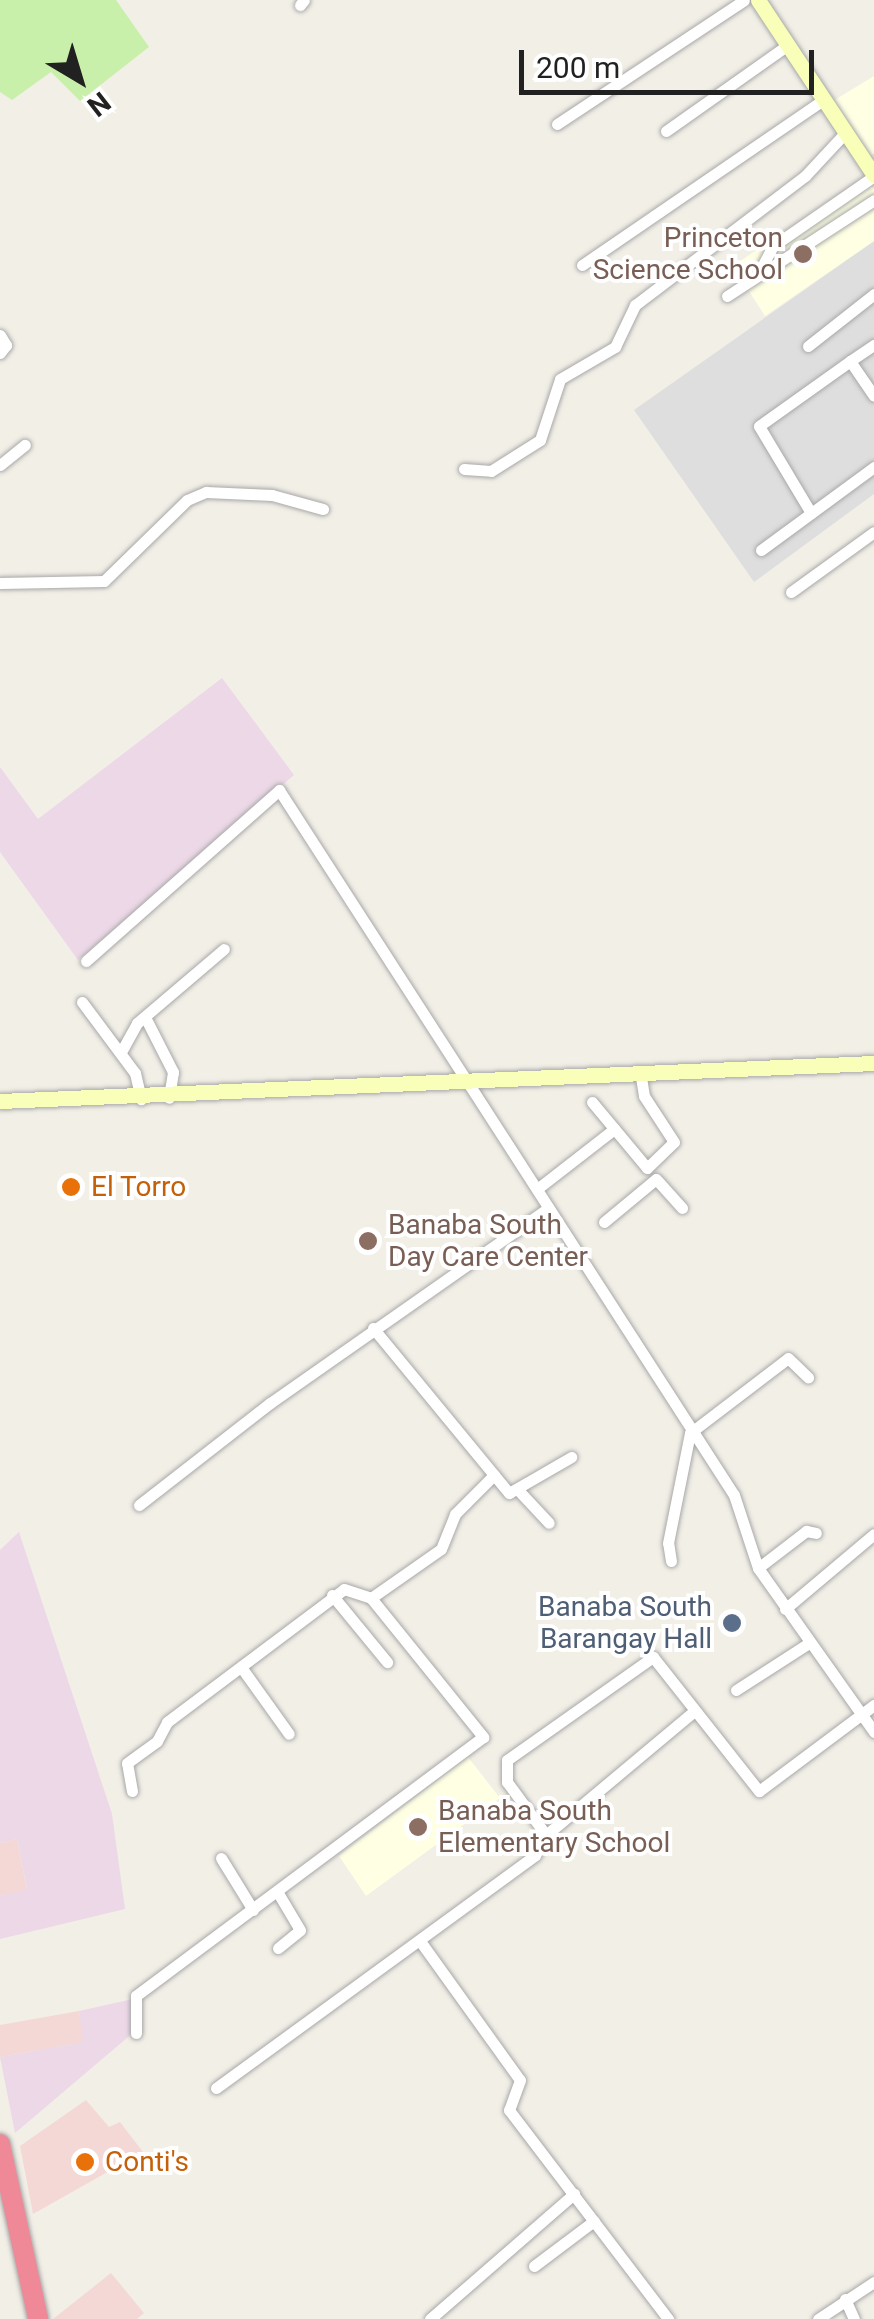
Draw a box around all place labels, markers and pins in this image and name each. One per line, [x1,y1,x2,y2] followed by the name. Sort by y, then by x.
[593,221,783,287] place label: Princeton Science School
[792,243,814,265] marker: Princeton Science School
[91,1170,187,1204] place label: El Torro
[60,1176,82,1198] marker: El Torro
[388,1208,588,1274] place label: Banaba South Day Care Center
[357,1230,379,1252] marker: Banaba South Day Care Center
[538,1590,712,1656] place label: Banaba South Barangay Hall
[721,1612,743,1634] marker: Banaba South Barangay Hall
[438,1794,670,1860] place label: Banaba South Elementary School
[407,1816,429,1838] marker: Banaba South Elementary School
[105,2145,189,2179] place label: Conti's
[74,2151,96,2173] marker: Conti's

